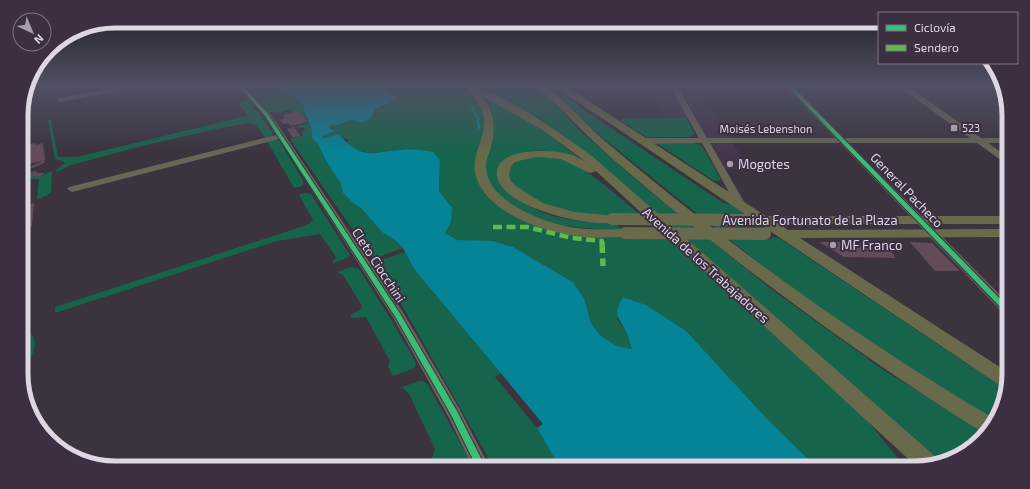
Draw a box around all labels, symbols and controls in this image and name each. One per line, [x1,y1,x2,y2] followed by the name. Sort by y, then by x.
[12,12,52,52] north arrow
[878,12,1018,64] legend
[914,20,956,34] text: Ciclovía
[32,32,47,47] text: N
[914,40,959,54] text: Sendero
[962,121,980,134] place label: 523
[720,122,812,135] street label: Moisés Lebenshon
[949,123,959,133] marker: 523
[867,149,947,231] street label: General Pacheco
[738,156,790,172] place label: Mogotes
[725,159,735,169] marker: Mogotes
[639,204,773,326] street label: Avenida de los Trabajadores
[722,212,898,228] street label: Avenida Fortunato de la Plaza
[349,225,409,305] street label: Cleto Ciocchini
[841,237,902,253] place label: MF Franco
[828,240,838,250] marker: MF Franco

